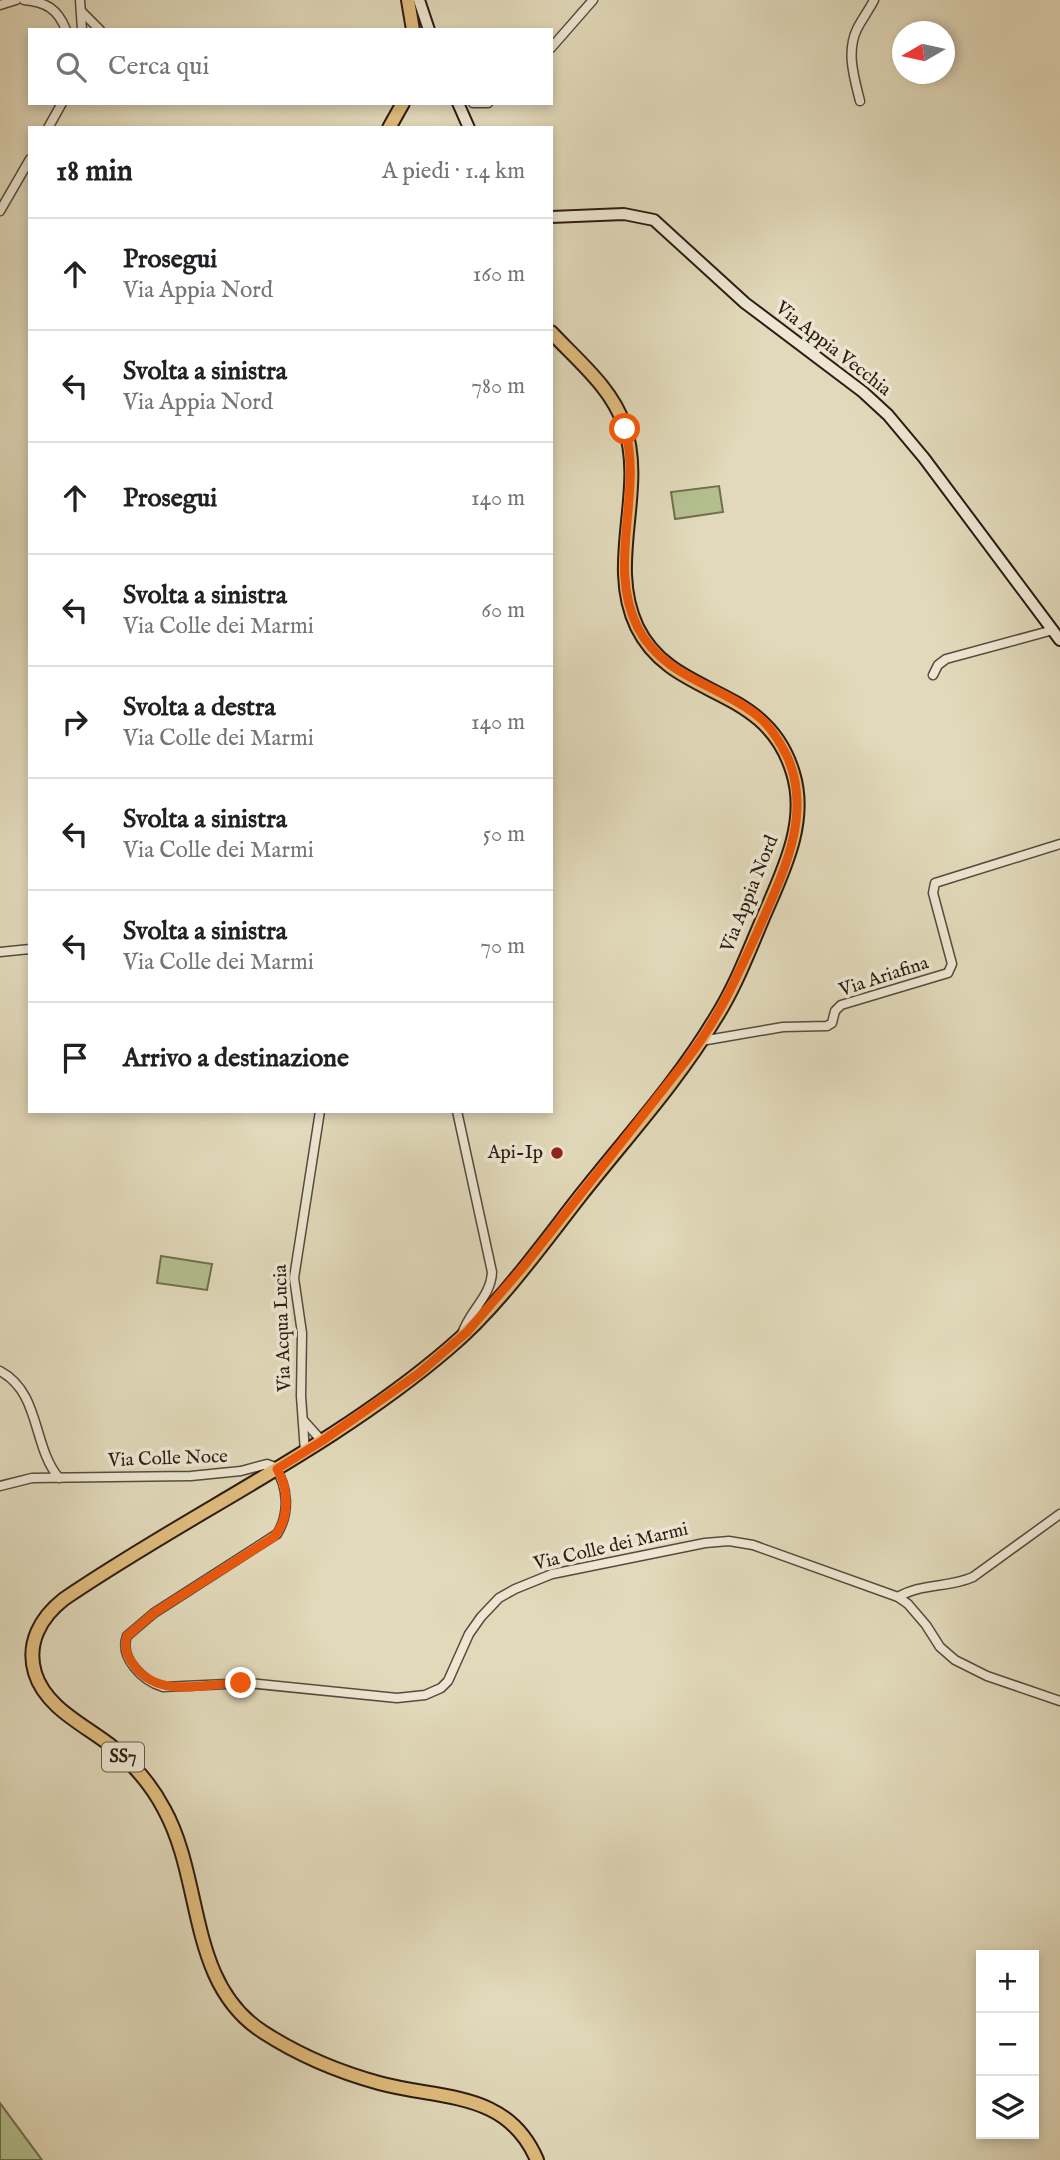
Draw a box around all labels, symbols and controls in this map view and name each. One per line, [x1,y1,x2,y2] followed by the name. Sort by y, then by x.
[892,21,955,84] north arrow
[28,28,553,105] search box
[52,48,90,86] icon: search
[108,50,209,83] text: Cerca qui
[56,153,133,191] text: 18 min
[382,157,525,186] text: A piedi · 1.4 km
[123,243,217,276] text: Prosegui
[56,255,94,293] icon: ahead
[473,260,525,289] text: 160 m
[123,276,273,305] text: Via Appia Nord
[769,296,896,402] street label: Via Appia Vecchia
[123,355,287,388] text: Svolta a sinistra
[56,367,94,405] icon: left
[471,372,525,401] text: 780 m
[123,388,273,417] text: Via Appia Nord
[609,413,640,444] route start
[56,479,94,517] icon: ahead
[123,482,217,515] text: Prosegui
[471,484,525,513] text: 140 m
[123,579,287,612] text: Svolta a sinistra
[56,591,94,629] icon: left
[481,596,525,625] text: 60 m
[123,612,314,641] text: Via Colle dei Marmi
[123,691,276,724] text: Svolta a destra
[56,703,94,741] icon: right
[471,708,525,737] text: 140 m
[123,724,314,753] text: Via Colle dei Marmi
[123,803,287,836] text: Svolta a sinistra
[56,815,94,853] icon: left
[483,820,525,849] text: 50 m
[715,831,785,957] street label: Via Appia Nord
[123,836,314,865] text: Via Colle dei Marmi
[123,915,287,948] text: Svolta a sinistra
[56,927,94,965] icon: left
[480,932,525,961] text: 70 m
[123,948,314,977] text: Via Colle dei Marmi
[835,951,932,1003] street label: Via Ariafina
[56,1039,94,1077] icon: arrive
[123,1042,349,1075] text: Arrivo a destinazione
[487,1141,543,1165] place label: Api-Ip
[549,1145,565,1161] marker: Api-Ip
[269,1263,297,1393] street label: Via Acqua Lucia
[107,1445,229,1473] street label: Via Colle Noce
[530,1518,691,1577] street label: Via Colle dei Marmi
[225,1667,256,1698] route end
[102,1742,144,1772] road number: SS7
[976,1950,1039,2139] map controls
[976,1950,1039,2013] button: +
[976,2013,1039,2076] button: −
[976,2076,1039,2139] button: layers

